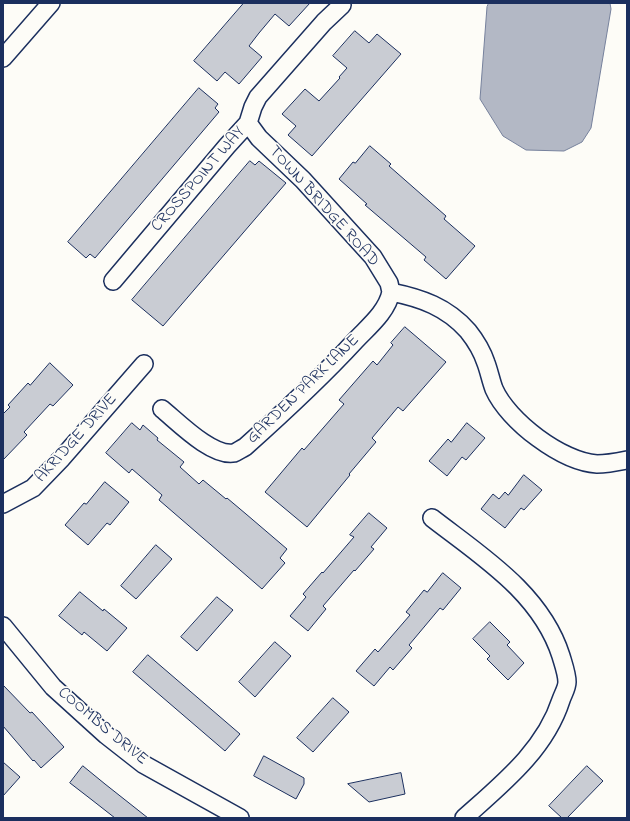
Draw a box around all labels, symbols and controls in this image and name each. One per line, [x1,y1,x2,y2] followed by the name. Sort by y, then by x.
[148,123,250,237] street label: CROSSPOINT WAY
[263,142,383,272] street label: TOWN BRIDGE ROAD
[243,331,365,449] street label: GARDEN PARK LANE
[32,390,122,488] street label: AKRIDGE DRIVE
[53,683,151,771] street label: COOMBS DRIVE

